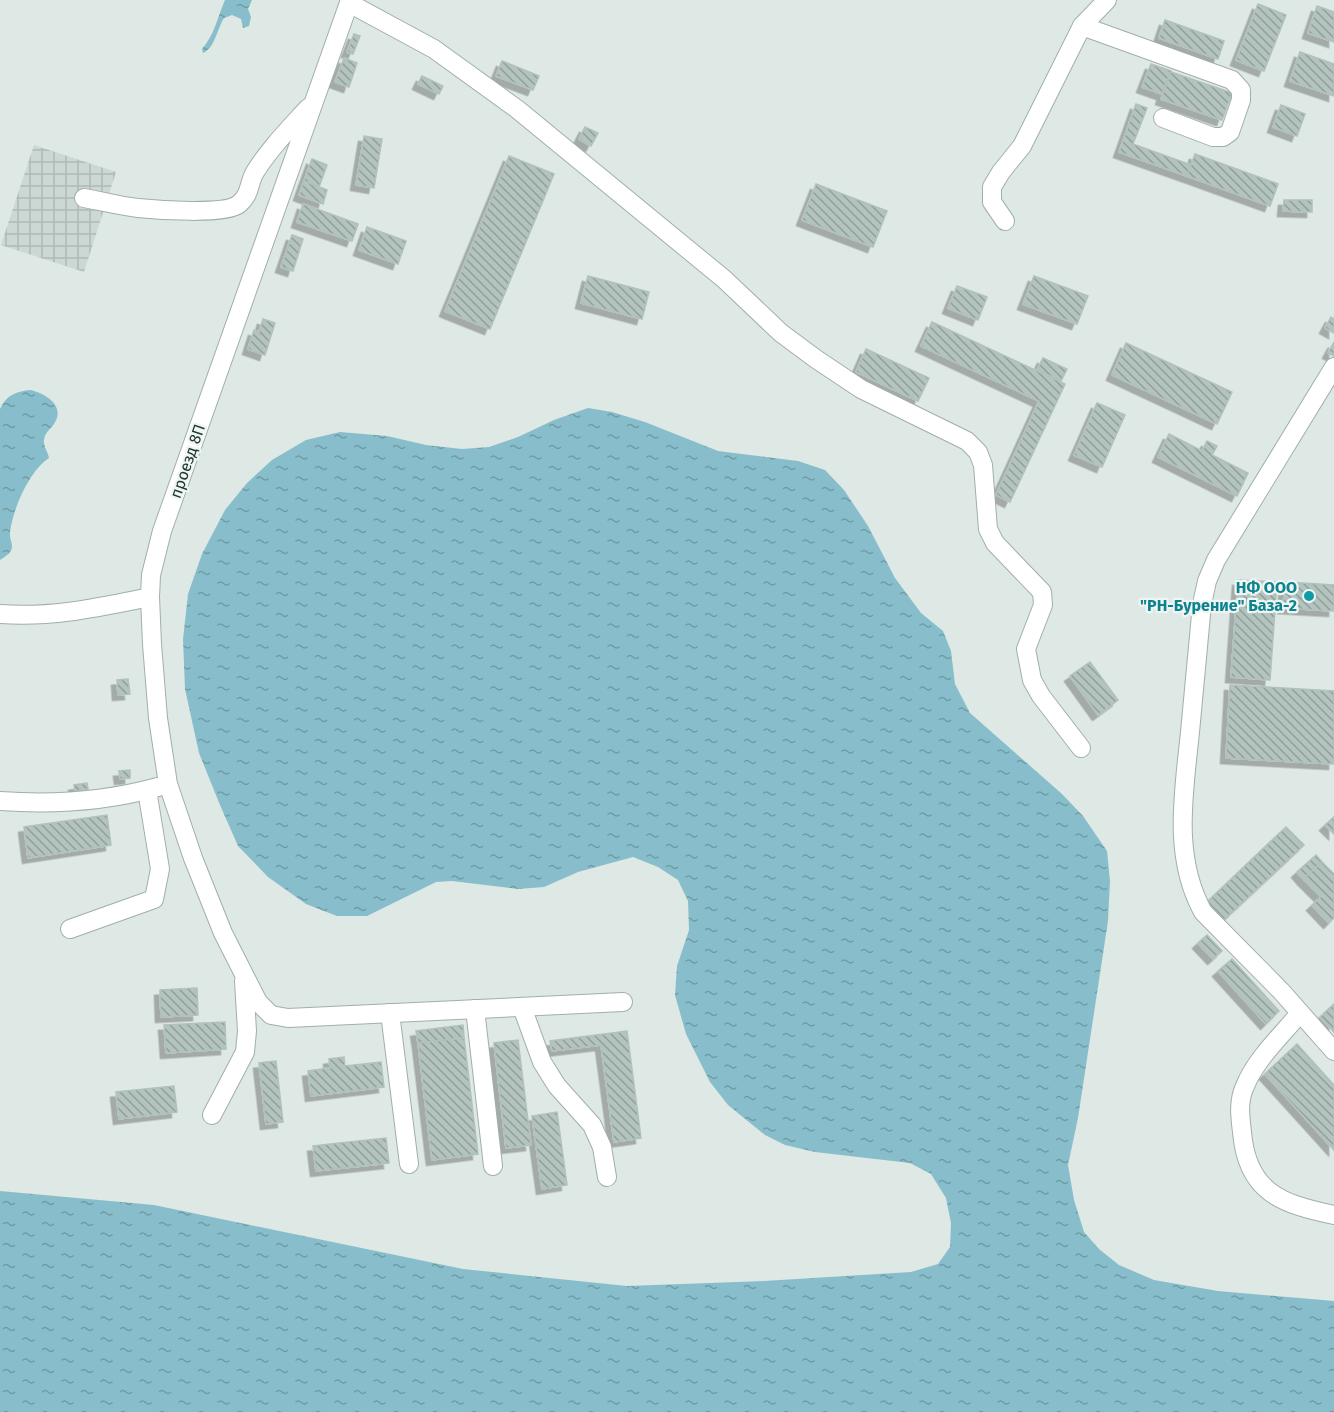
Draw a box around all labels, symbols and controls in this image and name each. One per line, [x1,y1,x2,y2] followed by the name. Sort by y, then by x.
[166,422,209,501] street label: проезд 8П
[1140,578,1297,615] place label: НФ ООО "РН-Бурение" База-2
[1302,589,1316,603] marker: НФ ООО "РН-Бурение" База-2

